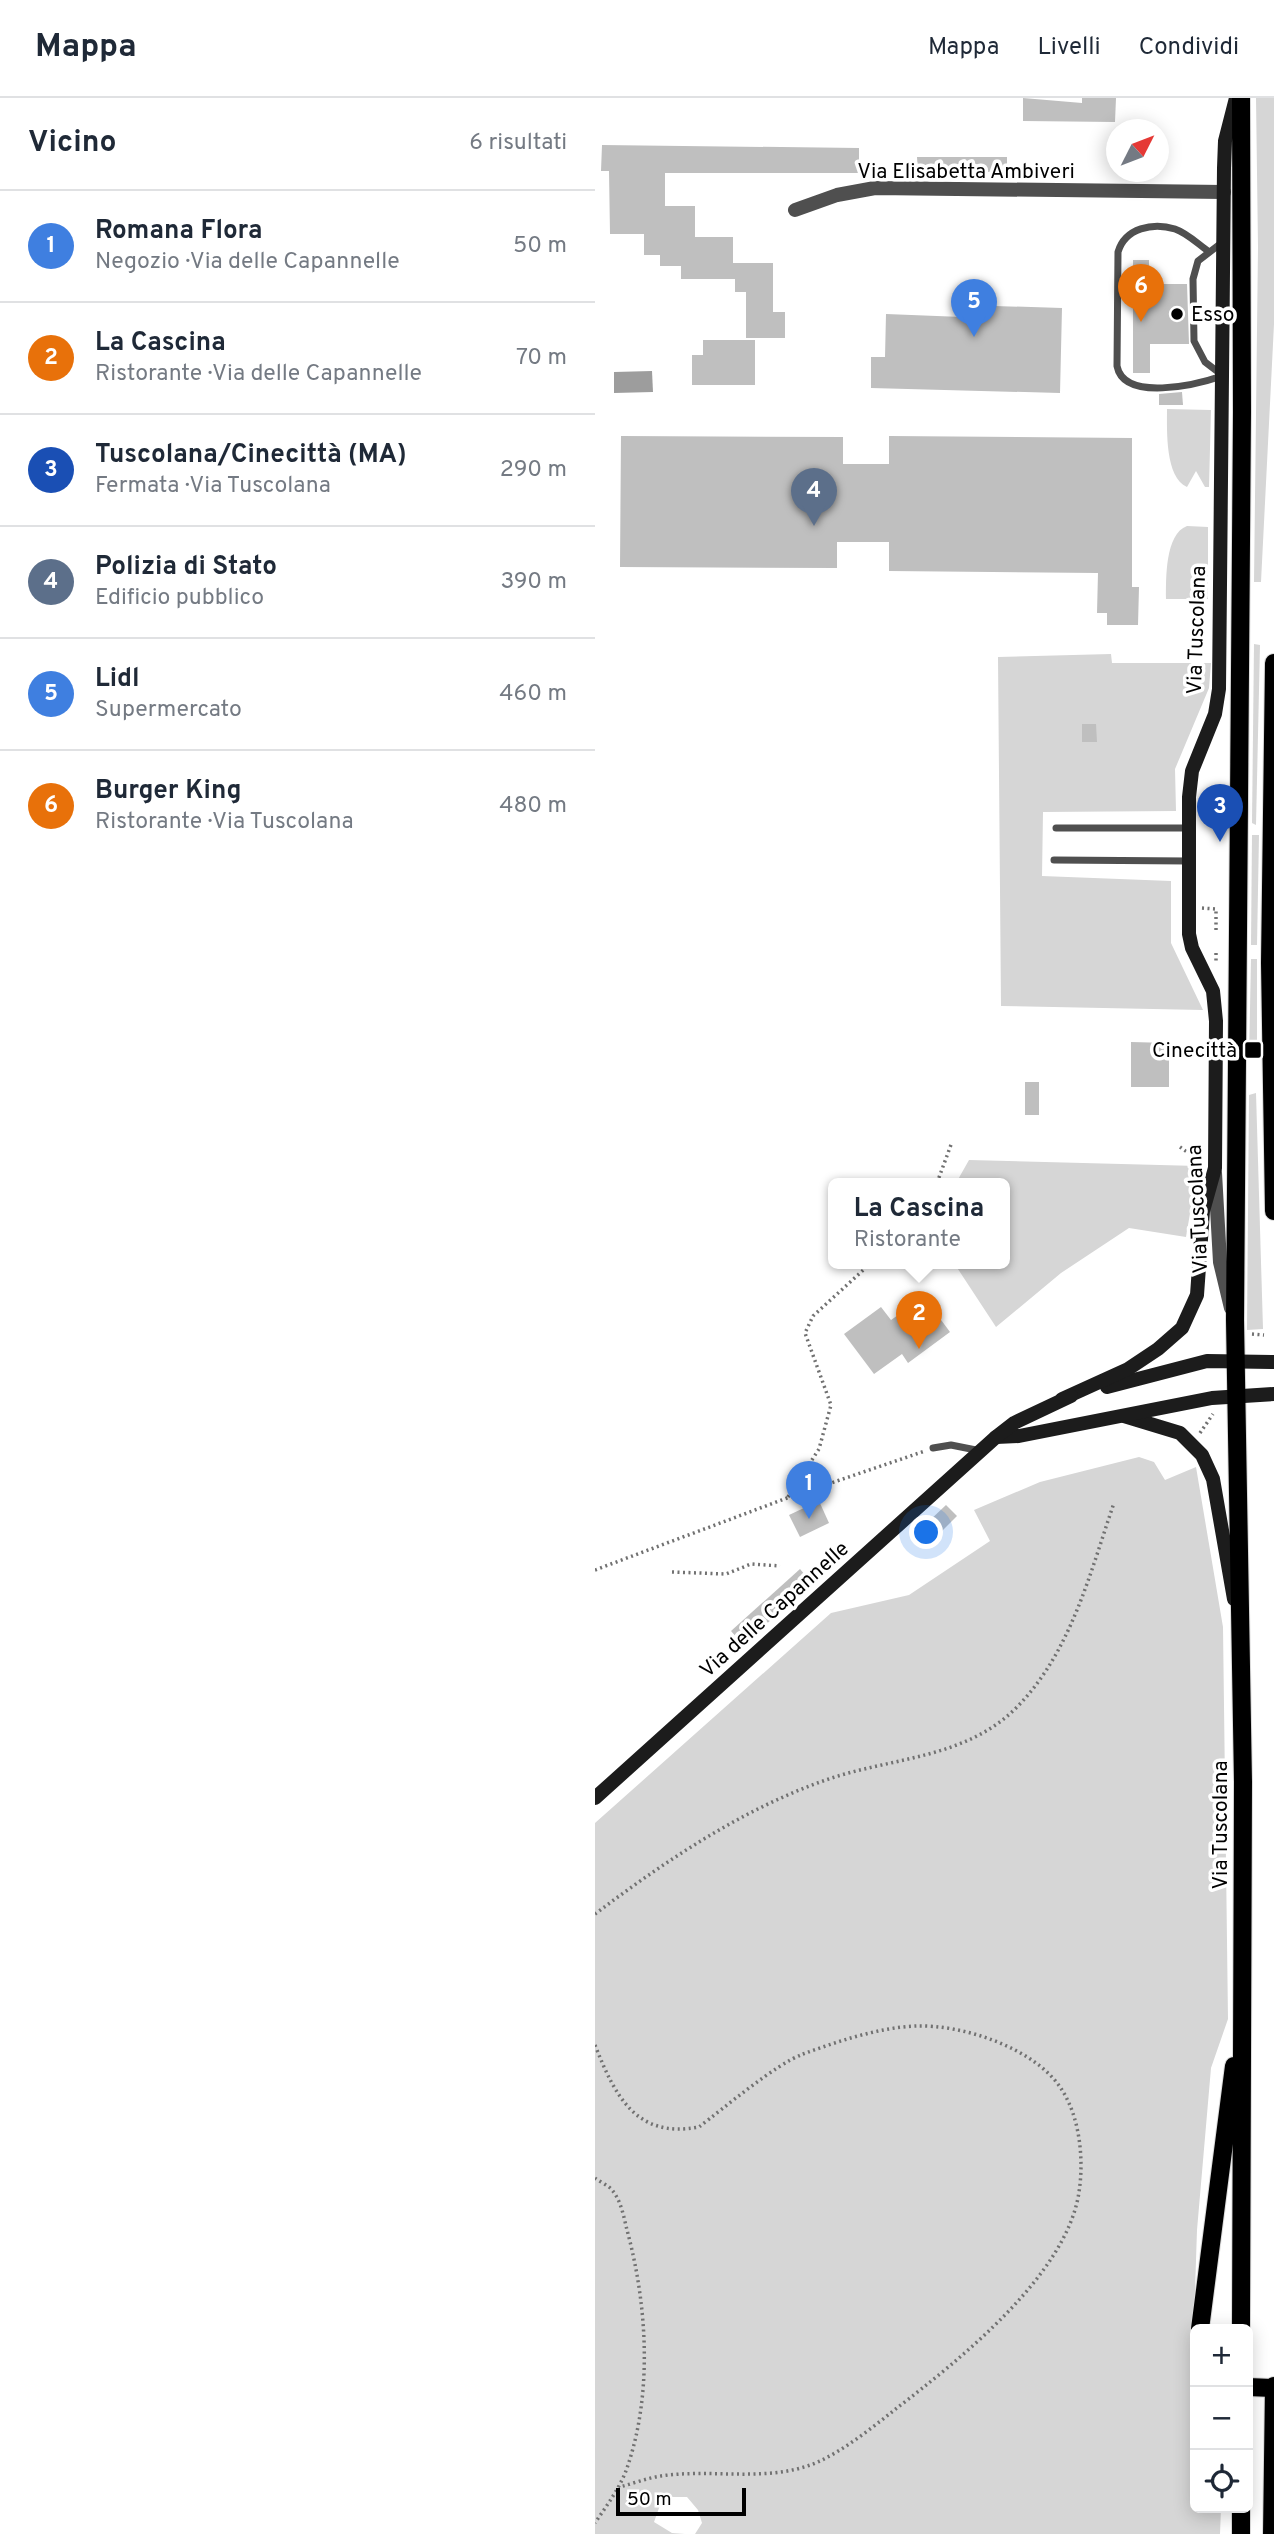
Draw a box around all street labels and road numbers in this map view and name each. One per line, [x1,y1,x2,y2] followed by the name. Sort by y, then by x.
[857,159,1075,186] street label: Via Elisabetta Ambiveri
[1182,565,1213,695] street label: Via Tuscolana
[1182,1144,1215,1274] street label: Via Tuscolana
[695,1536,855,1684] street label: Via delle Capannelle
[1208,1760,1235,1890] street label: Via Tuscolana

